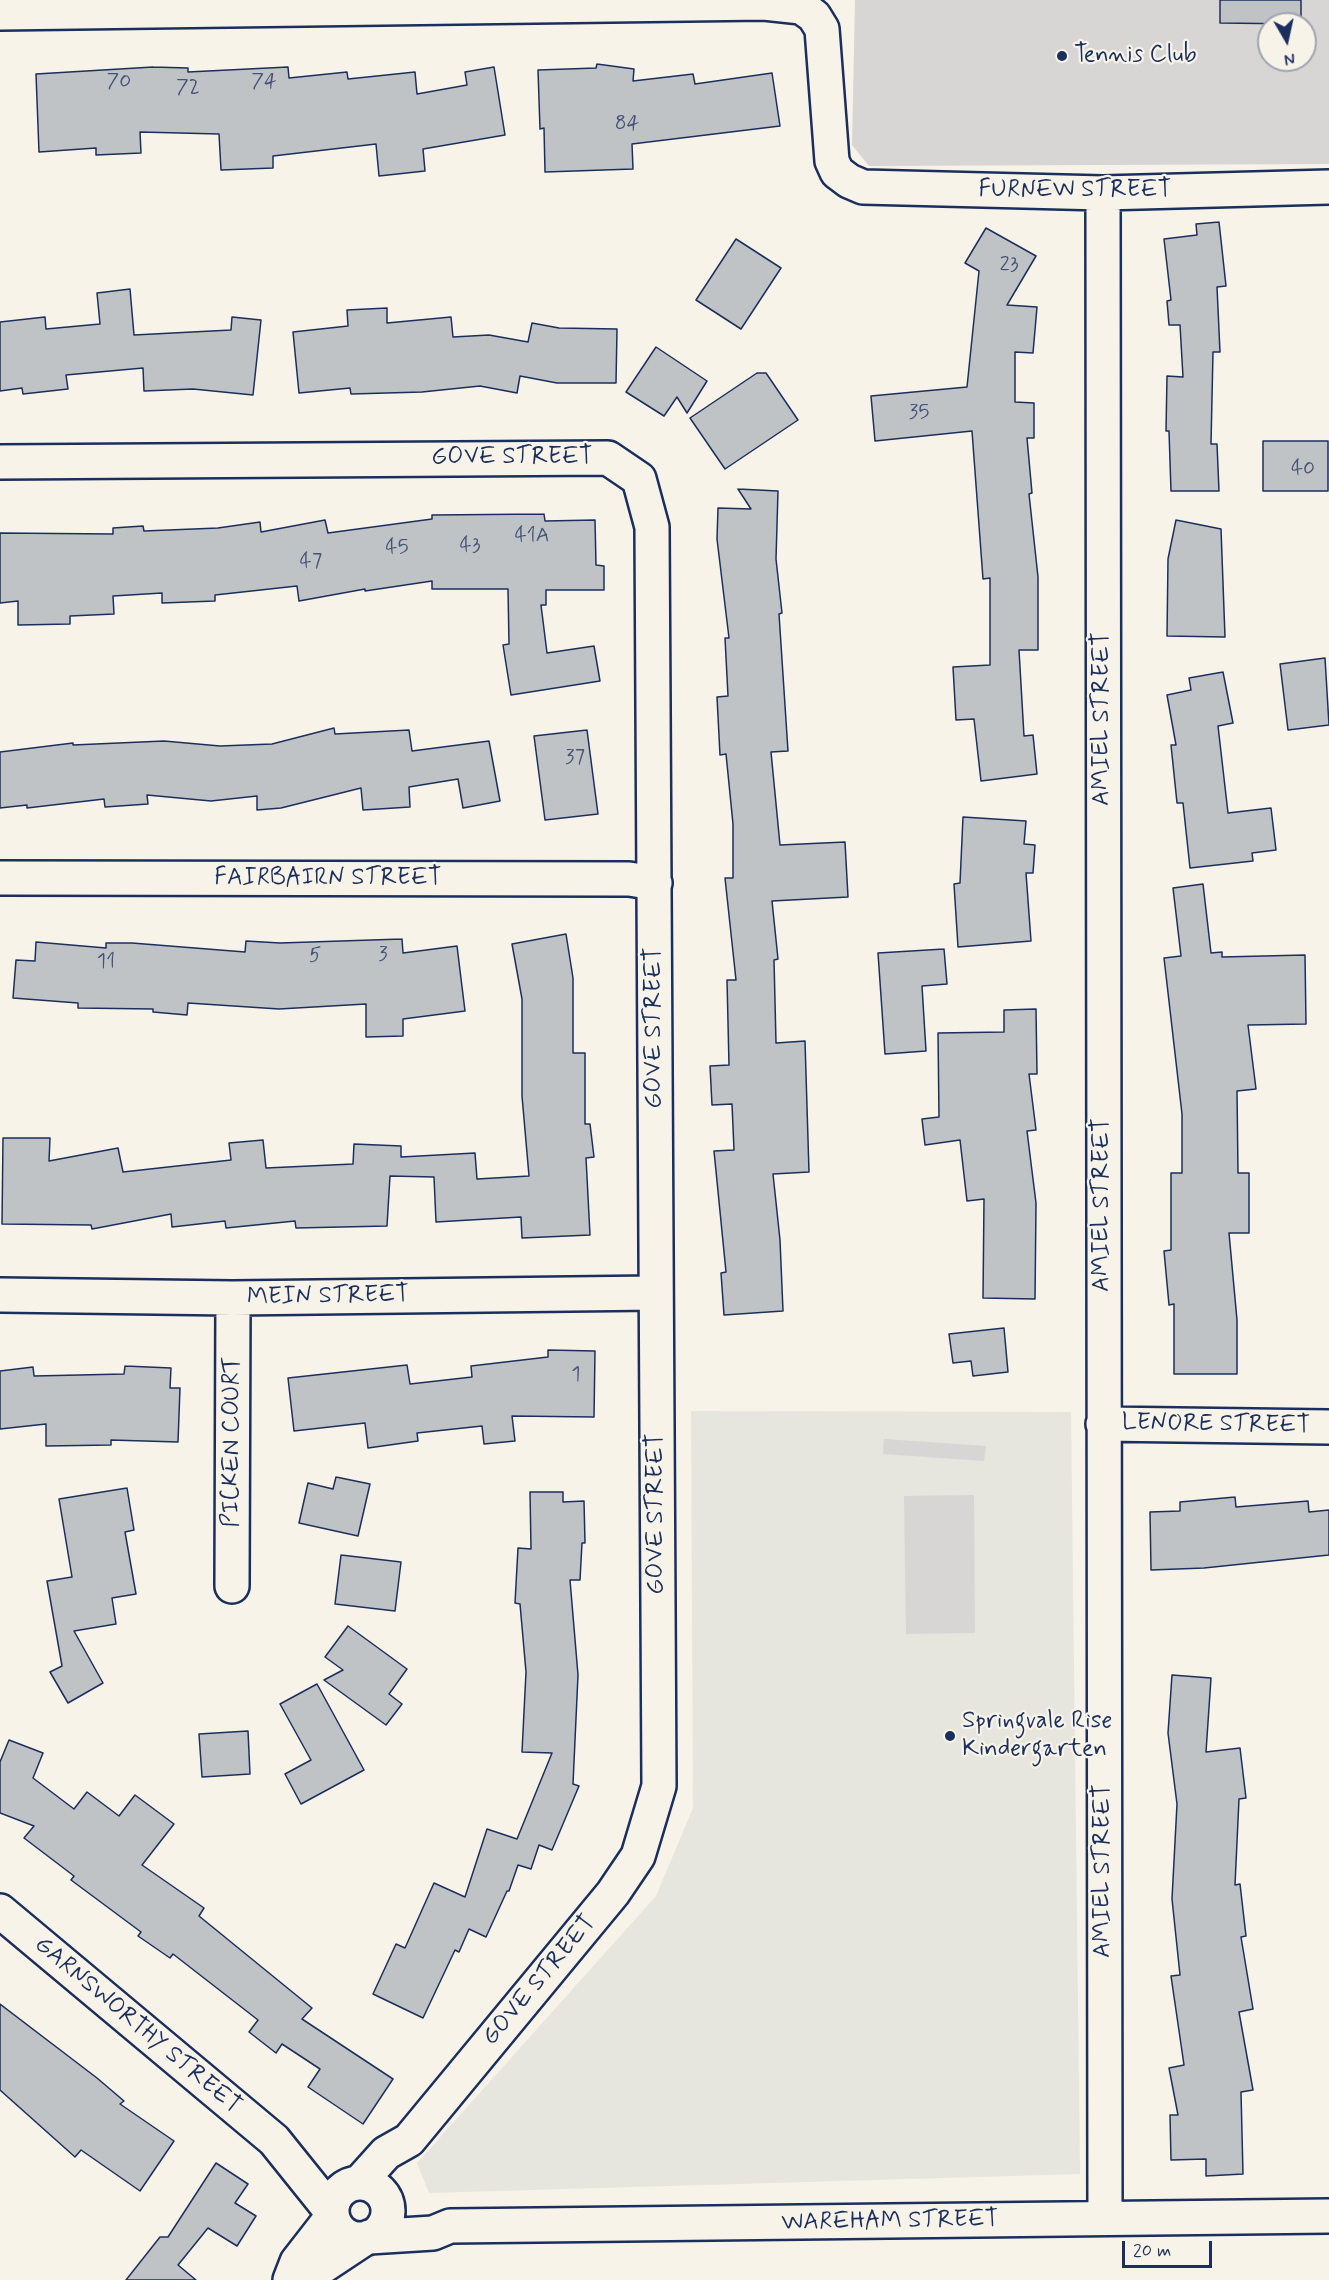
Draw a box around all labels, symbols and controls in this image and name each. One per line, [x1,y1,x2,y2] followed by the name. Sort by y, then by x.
[1257,12,1317,72] north arrow
[1074,42,1197,70] place label: Tennis Club
[1283,47,1296,70] text: N
[1055,49,1069,63] marker: Tennis Club
[107,70,131,96] house number: 70
[251,70,277,96] house number: 74
[176,76,200,102] house number: 72
[615,112,639,138] house number: 84
[978,177,1172,205] street label: FURNEW STREET
[999,253,1019,279] house number: 23
[909,401,929,427] house number: 35
[431,444,593,472] street label: GOVE STREET
[1291,457,1315,483] house number: 40
[515,524,549,550] house number: 41A
[459,534,481,560] house number: 43
[385,536,409,562] house number: 45
[300,550,322,576] house number: 47
[1089,632,1117,806] street label: AMIEL STREET
[565,746,585,772] house number: 37
[214,865,442,893] street label: FAIRBAIRN STREET
[378,943,388,969] house number: 3
[309,944,321,970] house number: 5
[641,947,669,1109] street label: GOVE STREET
[97,950,115,976] house number: 11
[1089,1118,1117,1292] street label: AMIEL STREET
[247,1281,409,1313] street label: MEIN STREET
[219,1356,247,1528] street label: PICKEN COURT
[571,1363,581,1389] house number: 1
[1122,1409,1310,1441] street label: LENORE STREET
[643,1433,671,1595] street label: GOVE STREET
[962,1708,1112,1764] place label: Springvale Rise Kindergarten
[943,1729,957,1743] marker: Springvale Rise Kindergarten
[1090,1784,1118,1958] street label: AMIEL STREET
[477,1910,603,2052] street label: GOVE STREET
[28,1931,246,2121] street label: GARNSWORTHY STREET
[781,2206,999,2238] street label: WAREHAM STREET
[1125,2229,1215,2267] scale bar
[1133,2239,1171,2263] text: 20 m

